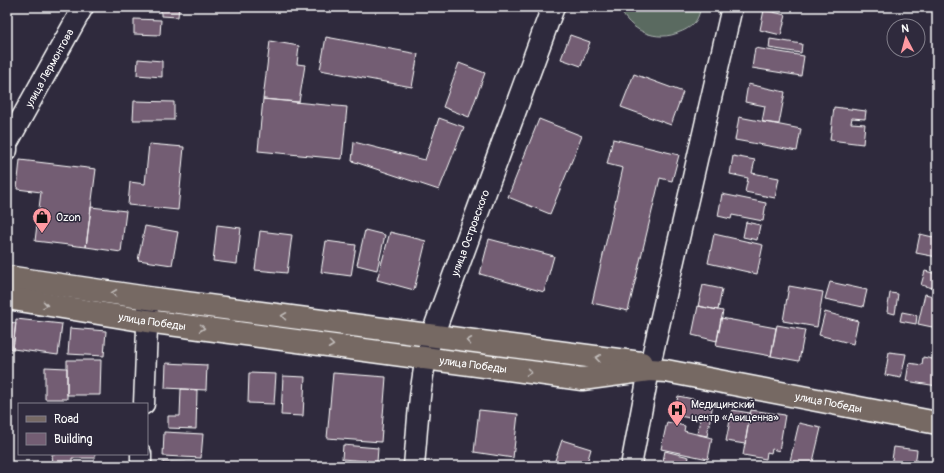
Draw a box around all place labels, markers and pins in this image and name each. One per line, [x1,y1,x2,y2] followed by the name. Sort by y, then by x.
[31,206,53,234] shop icon: Ozon
[56,211,81,224] place label: Ozon
[691,398,779,424] place label: Медицинский центр «Авиценна»
[666,399,688,427] hospital icon: Медицинский центр «Авиценна»

